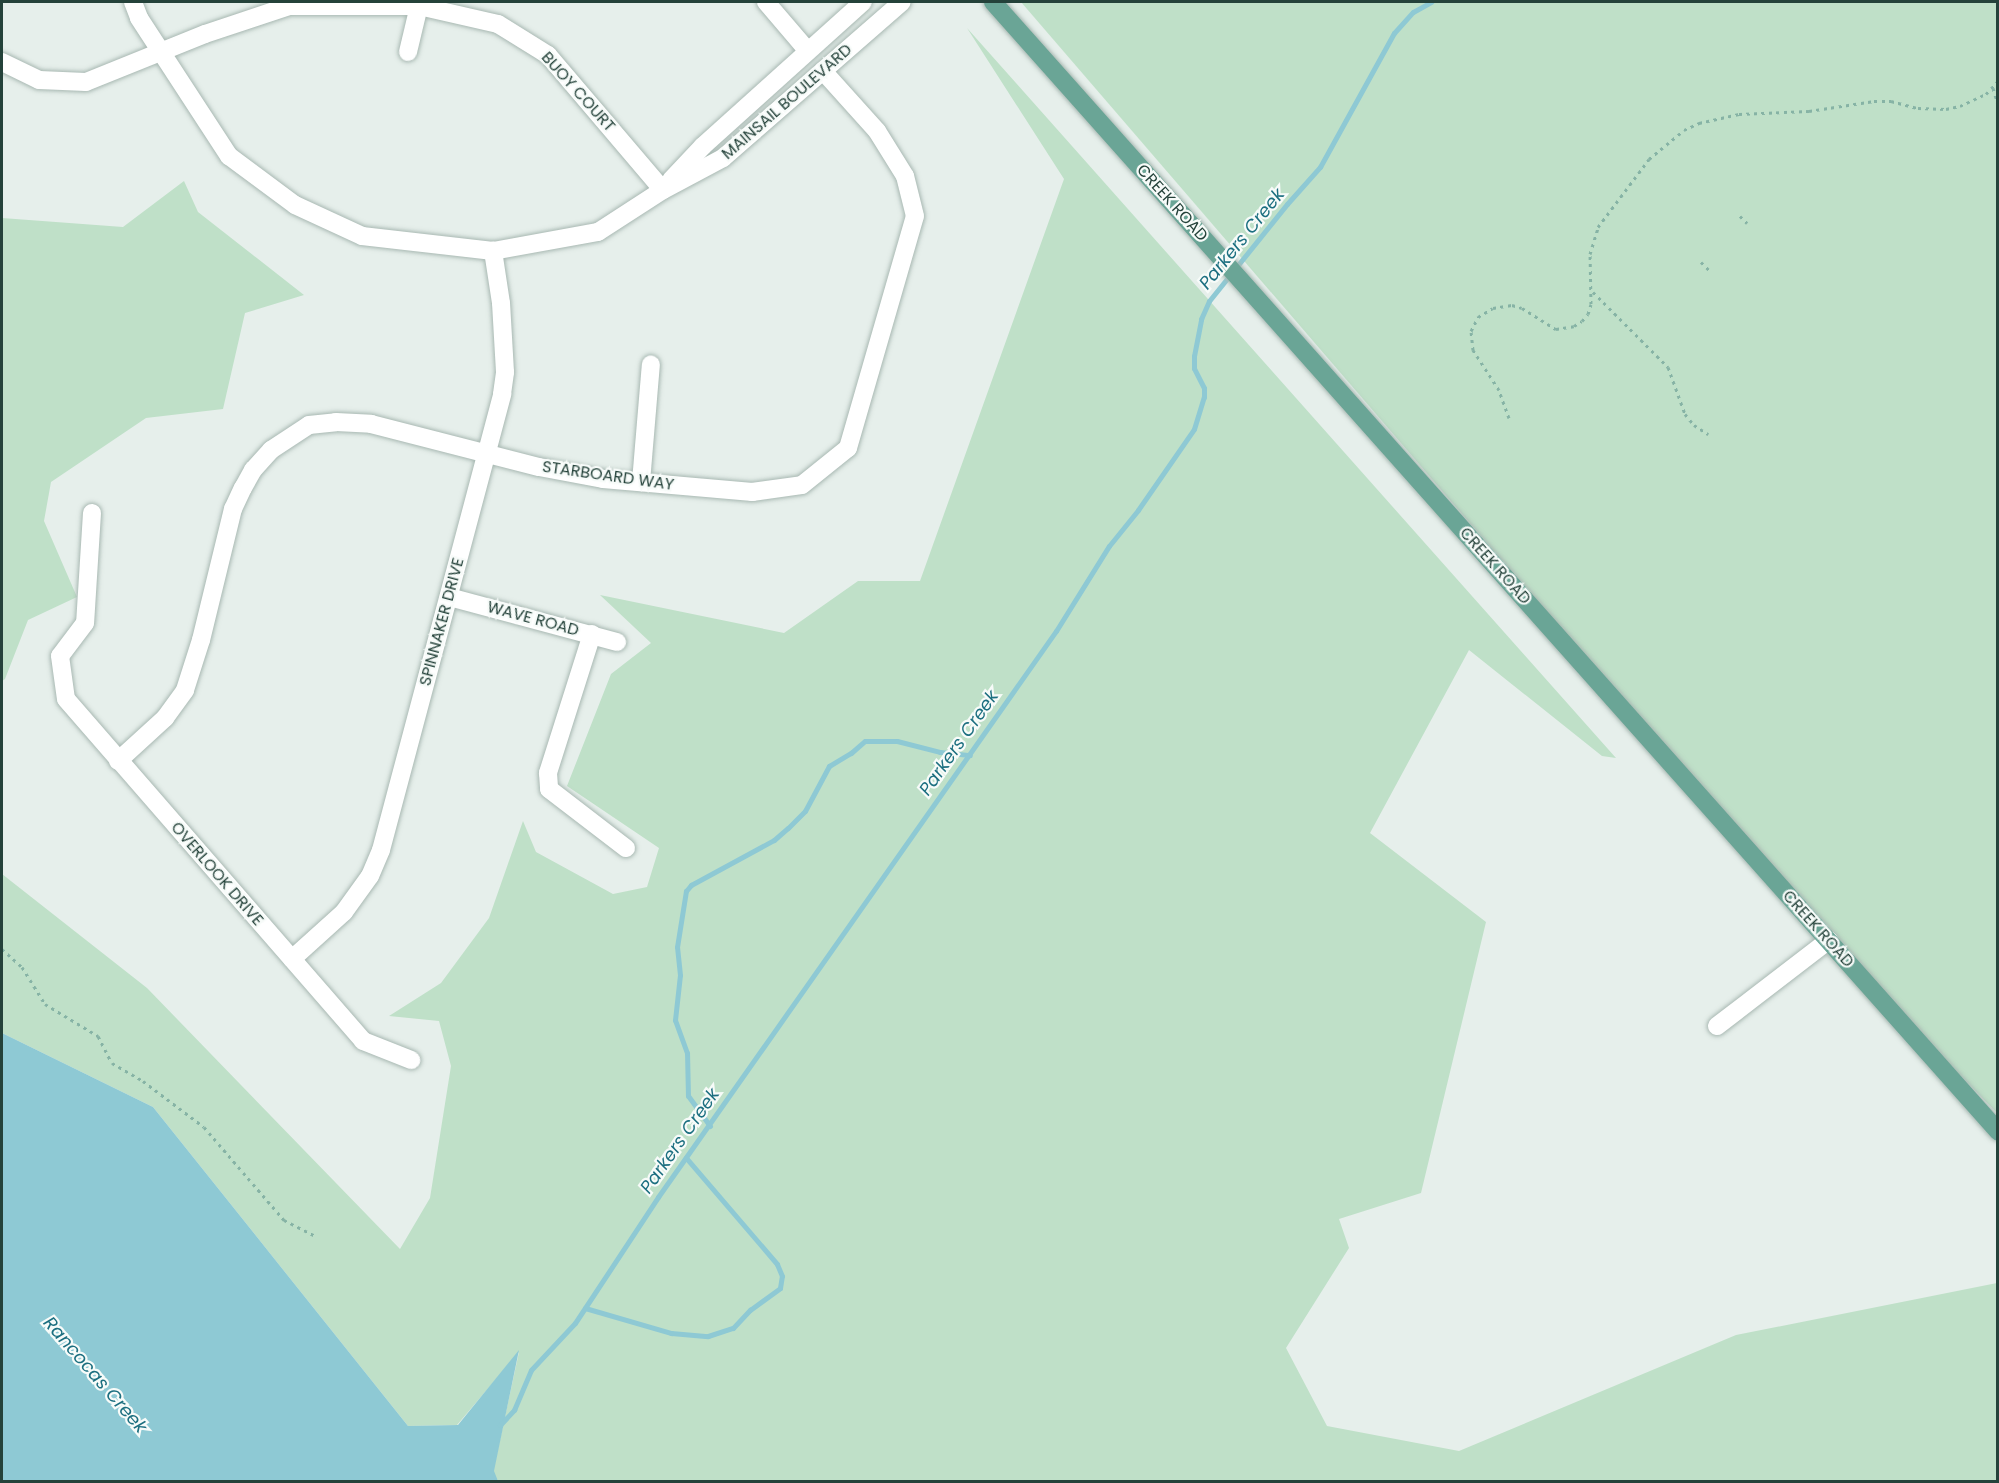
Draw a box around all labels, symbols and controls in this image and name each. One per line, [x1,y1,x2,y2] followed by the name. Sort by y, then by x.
[718,40,856,164] street label: MAINSAIL BOULEVARD
[537,48,619,136] street label: BUOY COURT
[1132,161,1212,245] street label: CREEK ROAD
[1195,184,1289,294] water label: Parkers Creek
[541,457,675,495] street label: STARBOARD WAY
[1455,524,1535,608] street label: CREEK ROAD
[416,556,468,688] street label: SPINNAKER DRIVE
[485,598,581,640] street label: WAVE ROAD
[915,686,1003,800] water label: Parkers Creek
[167,818,267,930] street label: OVERLOOK DRIVE
[1778,887,1858,971] street label: CREEK ROAD
[636,1084,724,1198] water label: Parkers Creek
[39,1312,151,1438] water label: Rancocas Creek

